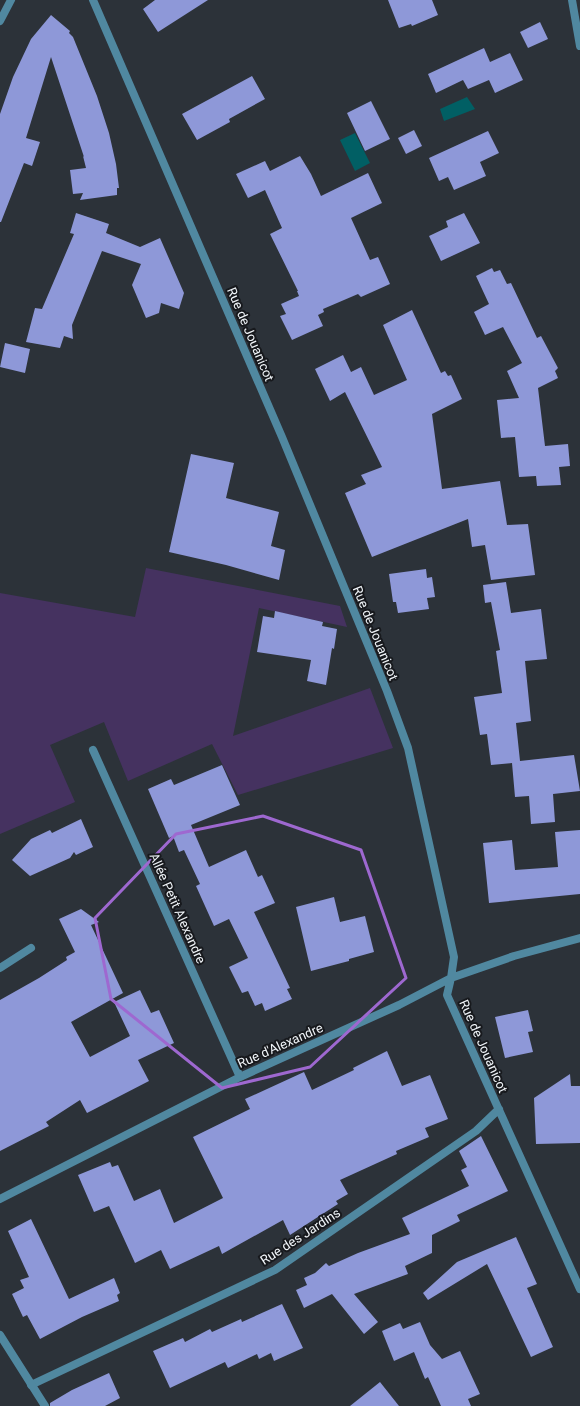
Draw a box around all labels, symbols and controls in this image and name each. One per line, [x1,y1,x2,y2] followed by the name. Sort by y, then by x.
[224,285,277,383] street label: Rue de Jouanicot
[350,584,401,683] street label: Rue de Jouanicot
[146,851,209,966] street label: Allée Petit Alexandre
[456,997,511,1095] street label: Rue de Jouanicot
[235,1020,325,1071] street label: Rue d'Alexandre
[257,1205,343,1268] street label: Rue des Jardins

